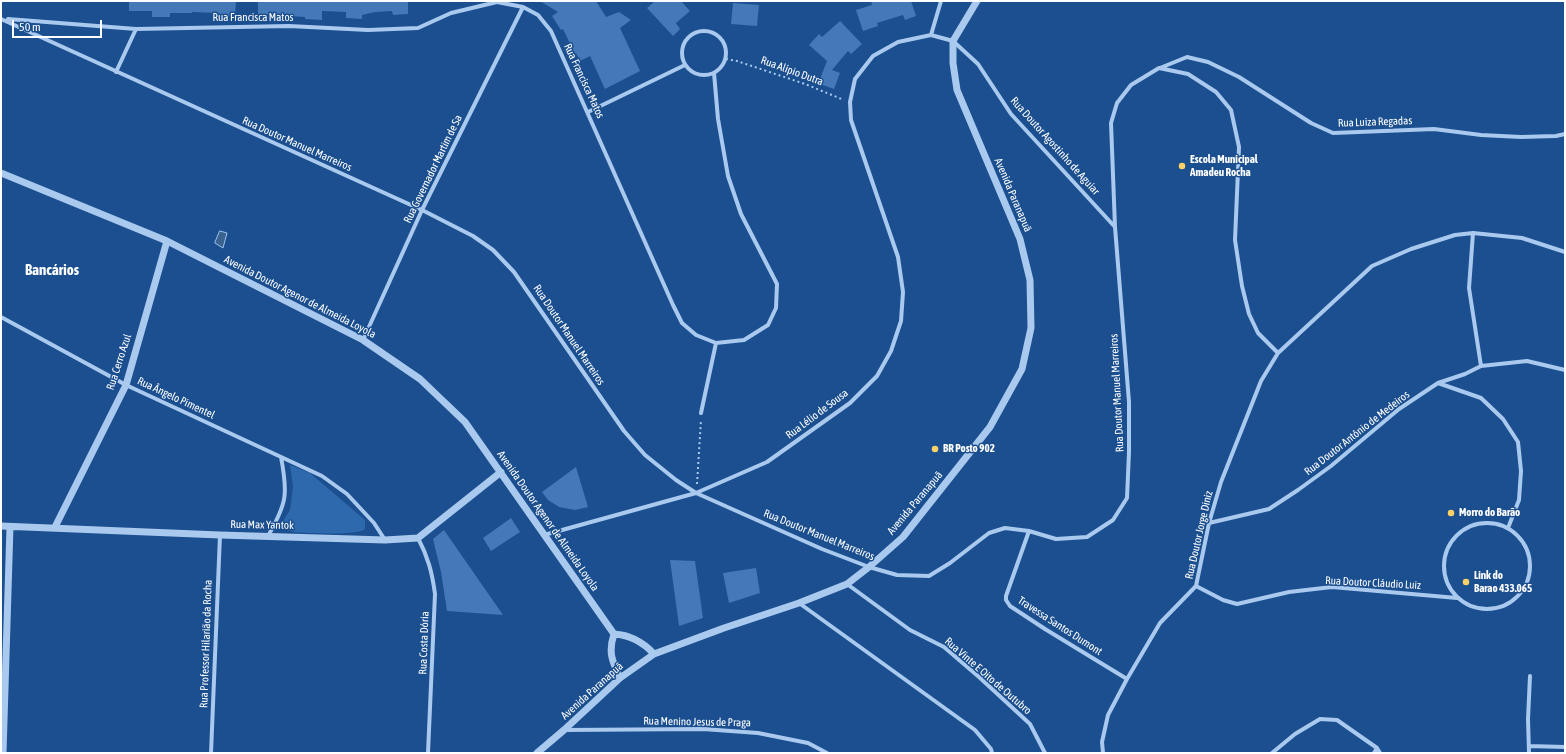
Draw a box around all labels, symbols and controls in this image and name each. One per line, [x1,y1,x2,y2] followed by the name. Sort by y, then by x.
[213,11,293,25] street label: Rua Francisca Matos
[14,12,104,38] scale bar
[19,20,41,34] text: 50 m
[561,42,607,120] street label: Rua Francisca Matos
[759,54,825,88] street label: Rua Alípio Dutra
[1008,94,1102,198] street label: Rua Doutor Agostinho de Aguiar
[401,113,465,225] street label: Rua Governador Martim de Sa
[240,114,354,174] street label: Rua Doutor Manuel Marreiros
[1338,114,1412,130] street label: Rua Luiza Regadas
[1190,153,1258,179] place label: Escola Municipal Amadeu Rocha
[991,156,1035,234] street label: Avenida Paranapuã
[1177,161,1187,171] marker: Escola Municipal Amadeu Rocha
[222,253,378,341] street label: Avenida Doutor Agenor de Almeida Loyola
[25,261,79,279] district label: Bancários
[530,282,608,388] street label: Rua Doutor Manuel Marreiros
[104,332,134,392] street label: Rua Cerro Azul
[1107,334,1127,452] street label: Rua Doutor Manuel Marreiros
[135,374,217,422] street label: Rua Ângelo Pimentel
[783,386,851,442] street label: Rua Lélio de Sousa
[1302,388,1412,478] street label: Rua Doutor Antônio de Medeiros
[943,442,995,456] place label: BR Posto 902
[930,444,940,454] marker: BR Posto 902
[494,448,602,594] street label: Avenida Doutor Agenor de Almeida Loyola
[885,468,945,538] street label: Avenida Paranapuã
[1182,490,1216,580] street label: Rua Doutor Jorge Diniz
[1459,506,1520,520] place label: Morro do Barão
[762,507,876,563] street label: Rua Doutor Manuel Marreiros
[1446,508,1456,518] marker: Morro do Barão
[230,518,294,532] street label: Rua Max Yantok
[1474,569,1532,595] place label: Link do Barao 433.065
[1325,574,1421,592] street label: Rua Doutor Cláudio Luiz
[1461,577,1471,587] marker: Link do Barao 433.065
[197,580,215,708] street label: Rua Professor Hilarião da Rocha
[1015,594,1105,658] street label: Travessa Santos Dumont
[416,611,432,675] street label: Rua Costa Dória
[942,635,1034,717] street label: Rua Vinte E Oito de Outubro
[558,660,626,722] street label: Avenida Paranapuã
[643,714,751,730] street label: Rua Menino Jesus de Praga

